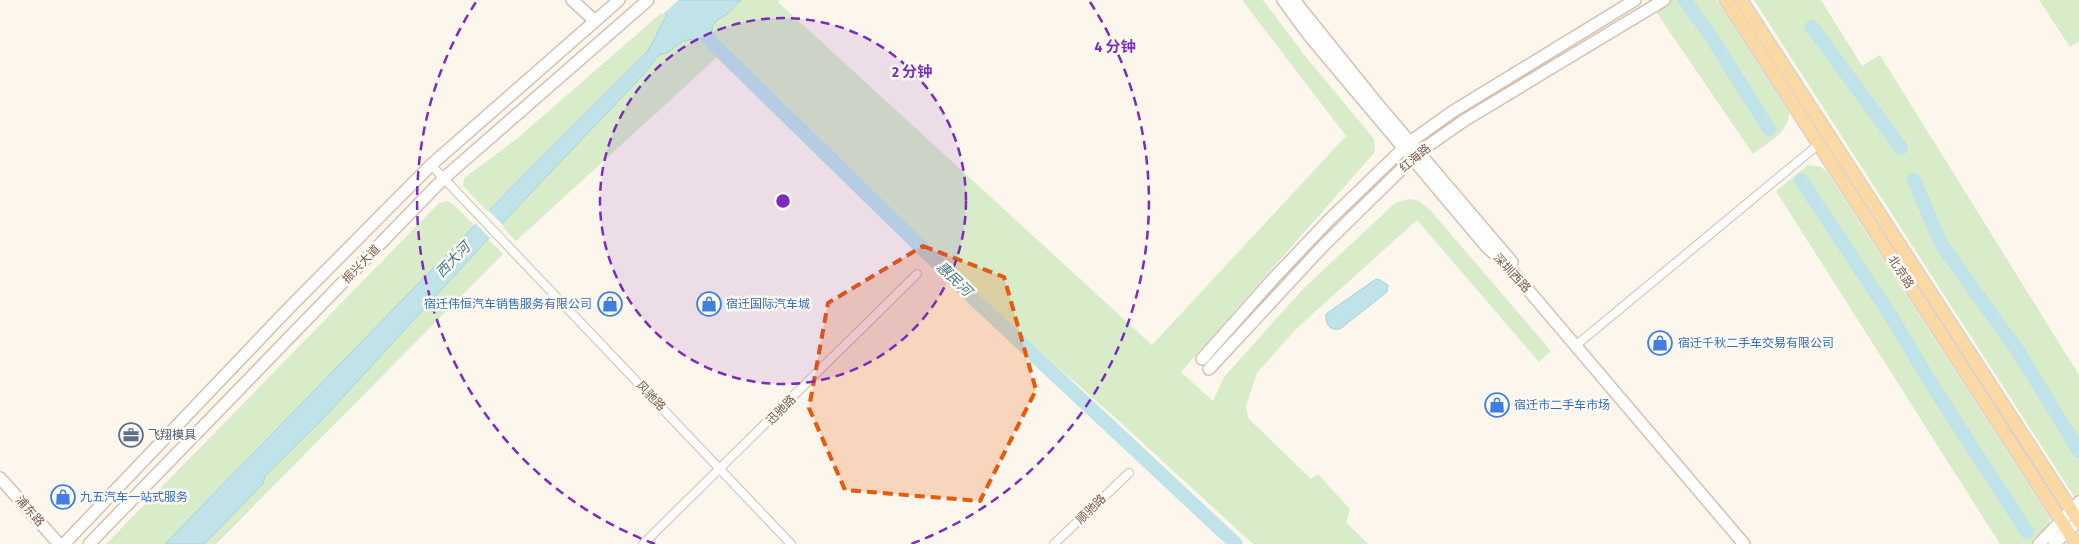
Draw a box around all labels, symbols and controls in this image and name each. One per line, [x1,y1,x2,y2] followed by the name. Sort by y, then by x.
[1095,38,1135,56] text: 4 分钟
[891,63,932,81] text: 2 分钟
[1397,141,1433,175] street label: 红海路
[774,192,792,210] centre of rings
[432,237,476,281] water label: 西大河
[339,242,383,286] street label: 振兴大道
[1491,251,1533,295] street label: 深圳西路
[1885,253,1917,291] street label: 北京路
[933,258,977,302] water label: 惠民河
[597,291,623,317] shop icon: 宿迁伟恒汽车销售服务有限公司
[696,291,722,317] shop icon: 宿迁国际汽车城
[424,297,592,311] place label: 宿迁伟恒汽车销售服务有限公司
[726,297,810,311] place label: 宿迁国际汽车城
[1647,330,1673,356] shop icon: 宿迁千秋二手车交易有限公司
[1678,336,1834,350] place label: 宿迁千秋二手车交易有限公司
[633,378,669,414] street label: 风驰路
[763,392,799,428] street label: 迅驰路
[1484,392,1510,418] shop icon: 宿迁市二手车市场
[1514,398,1610,412] place label: 宿迁市二手车市场
[118,422,144,448] office icon: 飞翔模具
[148,428,196,442] place label: 飞翔模具
[50,484,76,510] shop icon: 九五汽车一站式服务
[80,490,188,504] place label: 九五汽车一站式服务
[1073,491,1109,527] street label: 顺驰路
[13,493,47,529] street label: 浦东路

